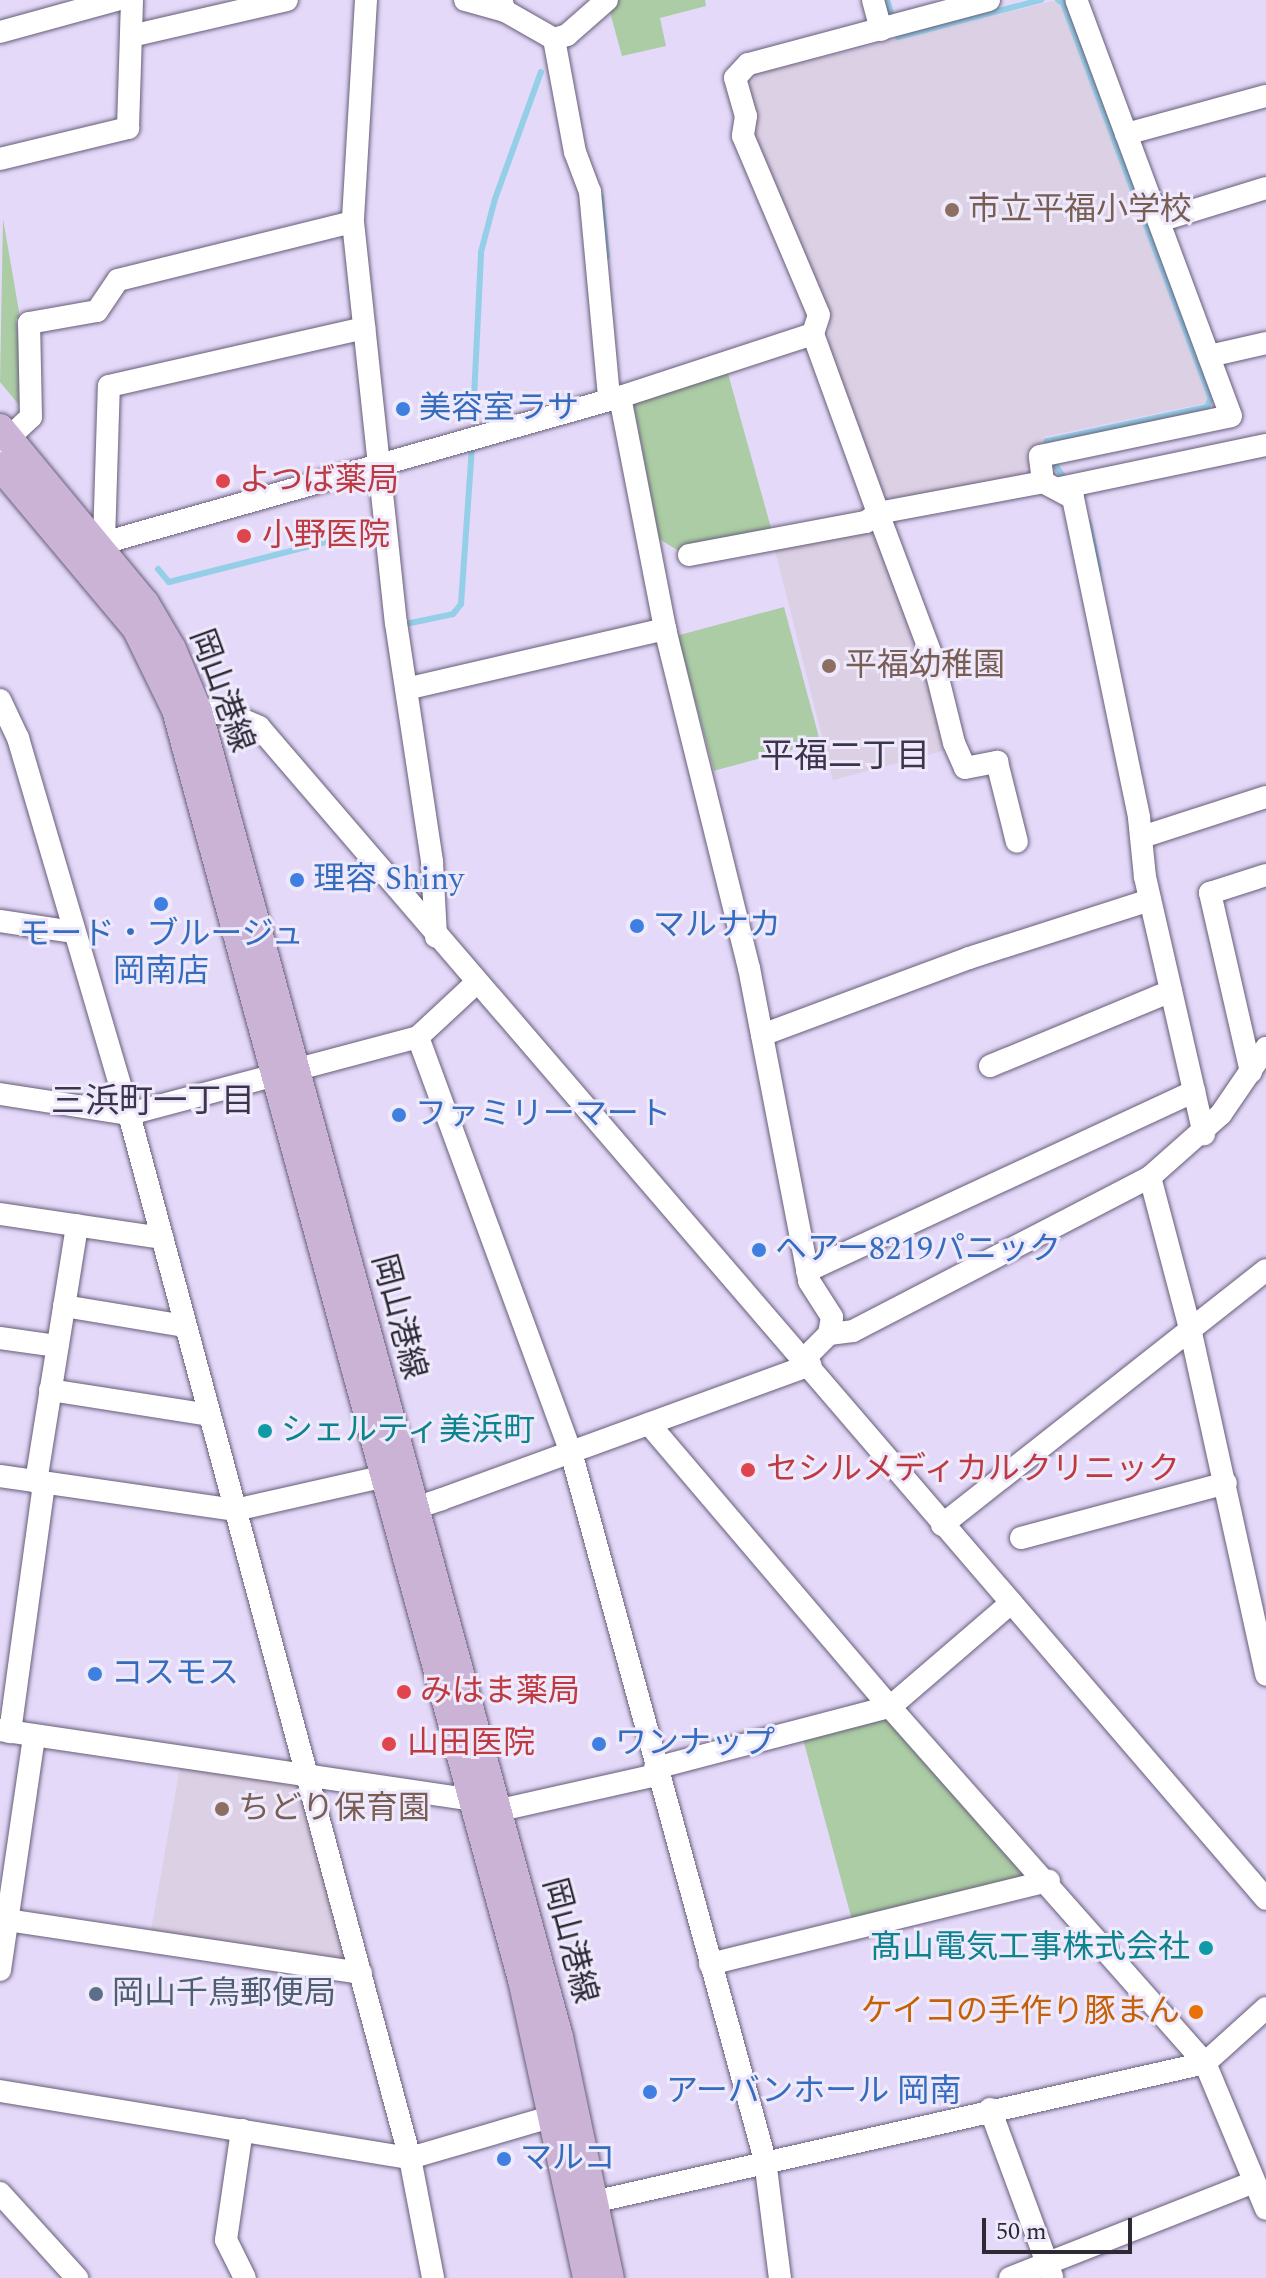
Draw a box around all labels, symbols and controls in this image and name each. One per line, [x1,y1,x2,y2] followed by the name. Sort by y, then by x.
[968,191,1192,229] place label: 市立平福小学校
[943,201,961,219] marker: 市立平福小学校
[419,390,579,428] place label: 美容室ラサ
[394,400,412,418] marker: 美容室ラサ
[239,462,399,500] place label: よつば薬局
[214,472,232,490] marker: よつば薬局
[262,517,390,555] place label: 小野医院
[233,525,255,547] marker: 小野医院
[181,624,261,758] street label: 岡山港線
[845,647,1005,685] place label: 平福幼稚園
[820,657,838,675] marker: 平福幼稚園
[760,738,930,778] district label: 平福二丁目
[313,861,464,899] place label: 理容 Shiny
[288,871,306,889] marker: 理容 Shiny
[152,895,170,913] marker: モード・ブルージュ 岡南店
[653,907,781,945] place label: マルナカ
[17,917,305,992] place label: モード・ブルージュ 岡南店
[628,917,646,935] marker: マルナカ
[51,1083,255,1123] district label: 三浜町一丁目
[415,1096,671,1134] place label: ファミリーマート
[390,1106,408,1124] marker: ファミリーマート
[775,1231,1061,1269] place label: ヘアー8219パニック
[750,1241,768,1259] marker: ヘアー8219パニック
[363,1250,433,1384] street label: 岡山港線
[281,1412,537,1450] place label: シェルティ美浜町
[256,1422,274,1440] marker: シェルティ美浜町
[766,1451,1182,1489] place label: セシルメディカルクリニック
[737,1459,759,1481] marker: セシルメディカルクリニック
[111,1655,239,1693] place label: コスモス
[86,1665,104,1683] marker: コスモス
[420,1673,580,1711] place label: みはま薬局
[395,1683,413,1701] marker: みはま薬局
[407,1725,535,1763] place label: 山田医院
[615,1725,775,1763] place label: ワンナップ
[378,1733,400,1755] marker: 山田医院
[590,1735,608,1753] marker: ワンナップ
[238,1790,430,1828] place label: ちどり保育園
[213,1800,231,1818] marker: ちどり保育園
[534,1874,604,2008] street label: 岡山港線
[870,1929,1190,1967] place label: 髙山電気工事株式会社
[1197,1939,1215,1957] marker: 髙山電気工事株式会社
[112,1975,336,2013] place label: 岡山千鳥郵便局
[87,1985,105,2003] marker: 岡山千鳥郵便局
[860,1993,1180,2031] place label: ケイコの手作り豚まん
[1187,2003,1205,2021] marker: ケイコの手作り豚まん
[666,2073,960,2111] place label: アーバンホール 岡南
[641,2083,659,2101] marker: アーバンホール 岡南
[520,2140,616,2178] place label: マルコ
[495,2150,513,2168] marker: マルコ
[986,2202,1136,2252] scale bar
[996,2214,1047,2250] text: 50 m

